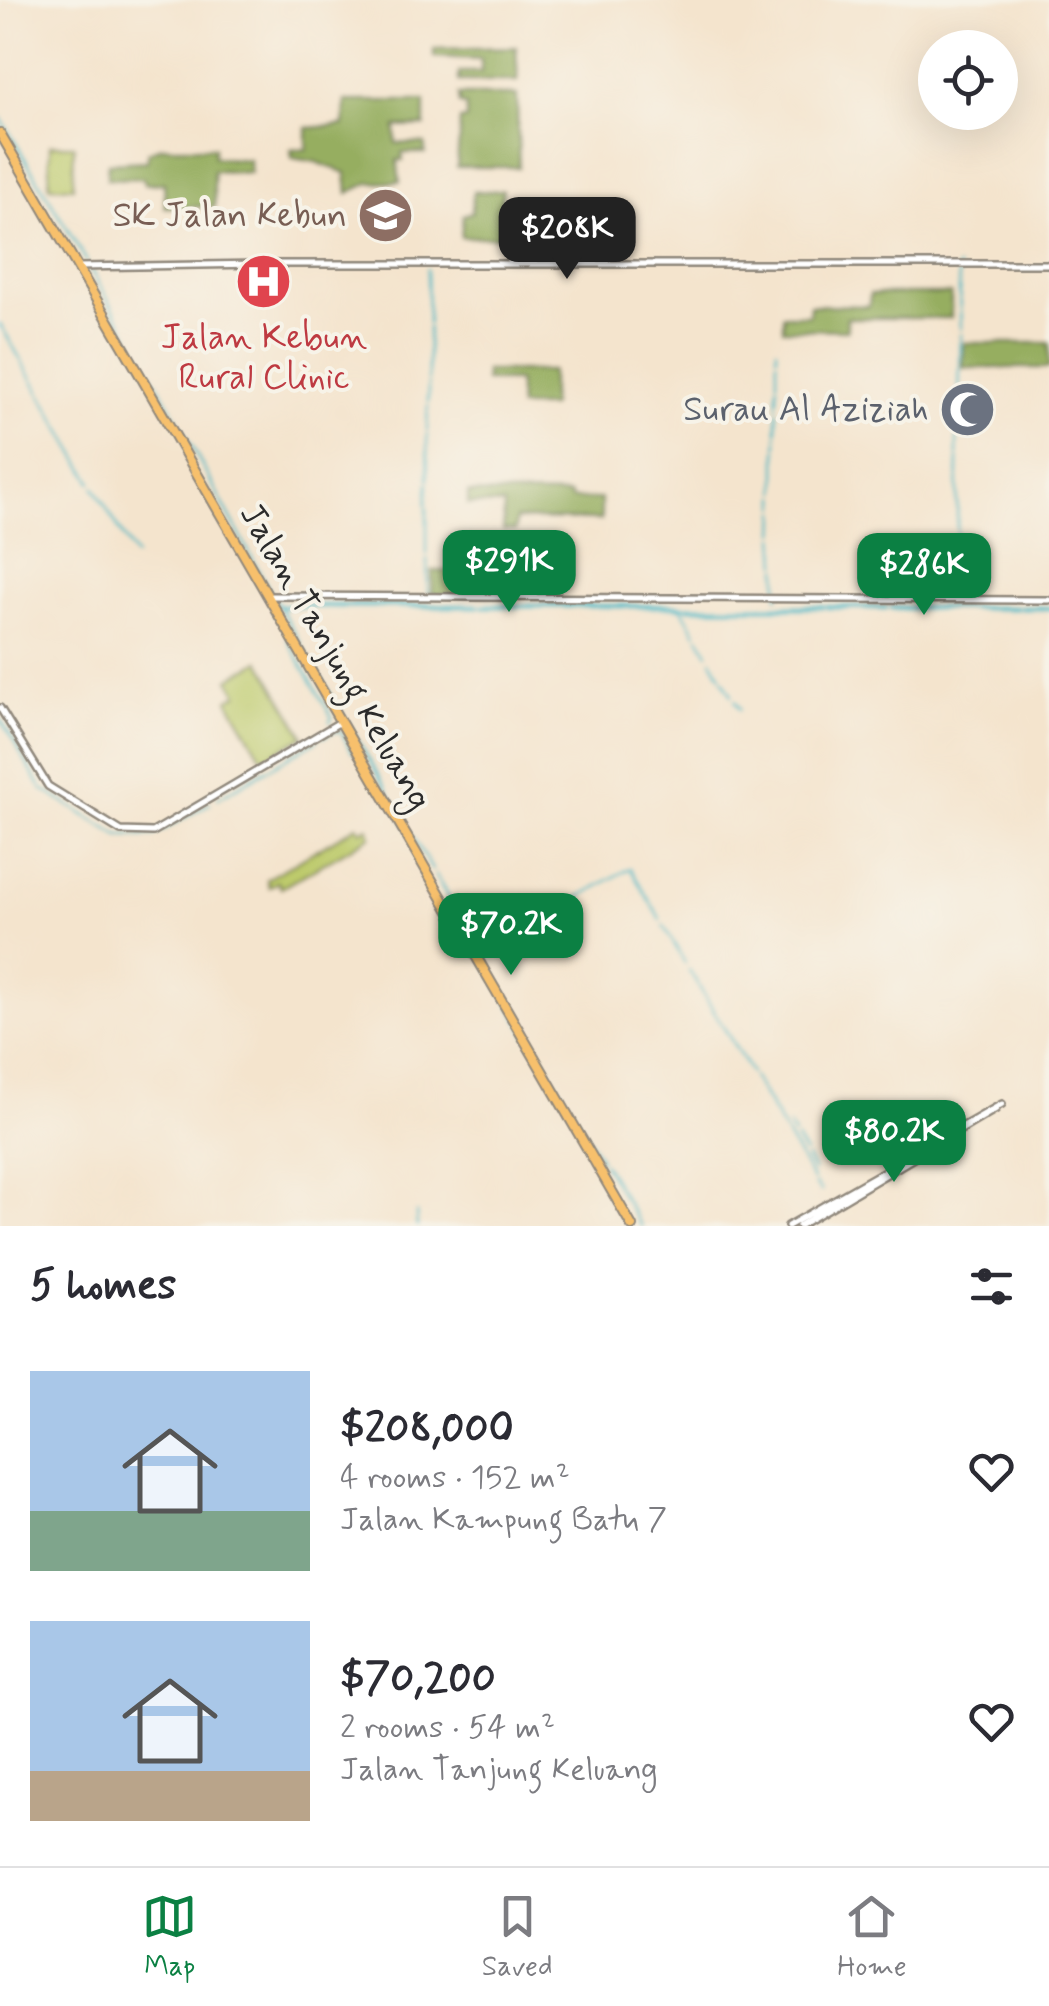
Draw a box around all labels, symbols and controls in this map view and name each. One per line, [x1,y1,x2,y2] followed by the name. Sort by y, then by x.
[918,30,1018,130] map controls
[918,30,1018,130] button: locate
[356,186,416,246] school or university icon: SK Jalan Kebun
[112,193,347,239] place label: SK Jalan Kebun
[497,197,637,282] pin: $208K
[521,208,613,250] text: $208K
[234,252,294,312] hospital icon: Jalan Kebun Rural Clinic
[161,315,367,401] place label: Jalan Kebun Rural Clinic
[938,380,998,440] mosque icon: Surau Al Aziziah
[683,387,929,433] place label: Surau Al Aziziah
[225,495,442,821] street label: Jalan Tanjung Keluang
[439,530,579,615] pin: $291K
[854,533,994,618] pin: $286K
[465,541,553,583] text: $291K
[879,544,969,586] text: $286K
[430,893,592,978] pin: $70.2K
[460,904,562,946] text: $70.2K
[813,1100,975,1185] pin: $80.2K
[844,1111,944,1153] text: $80.2K
[30,1259,176,1314] text: 5 homes
[964,1259,1019,1314] icon: filters
[340,1402,514,1457] text: $208,000
[110,1411,230,1531] icon: home
[964,1444,1019,1499] icon: heart
[340,1457,570,1499] text: 4 rooms · 152 m²
[340,1499,667,1541] text: Jalan Kampung Batu 7
[340,1652,496,1707] text: $70,200
[110,1661,230,1781] icon: home
[964,1694,1019,1749] icon: heart
[340,1707,555,1749] text: 2 rooms · 54 m²
[340,1749,657,1791] text: Jalan Tanjung Keluang
[142,1889,197,1986] tab: Map
[482,1889,553,1986] tab: Saved
[837,1889,907,1986] tab: Home

